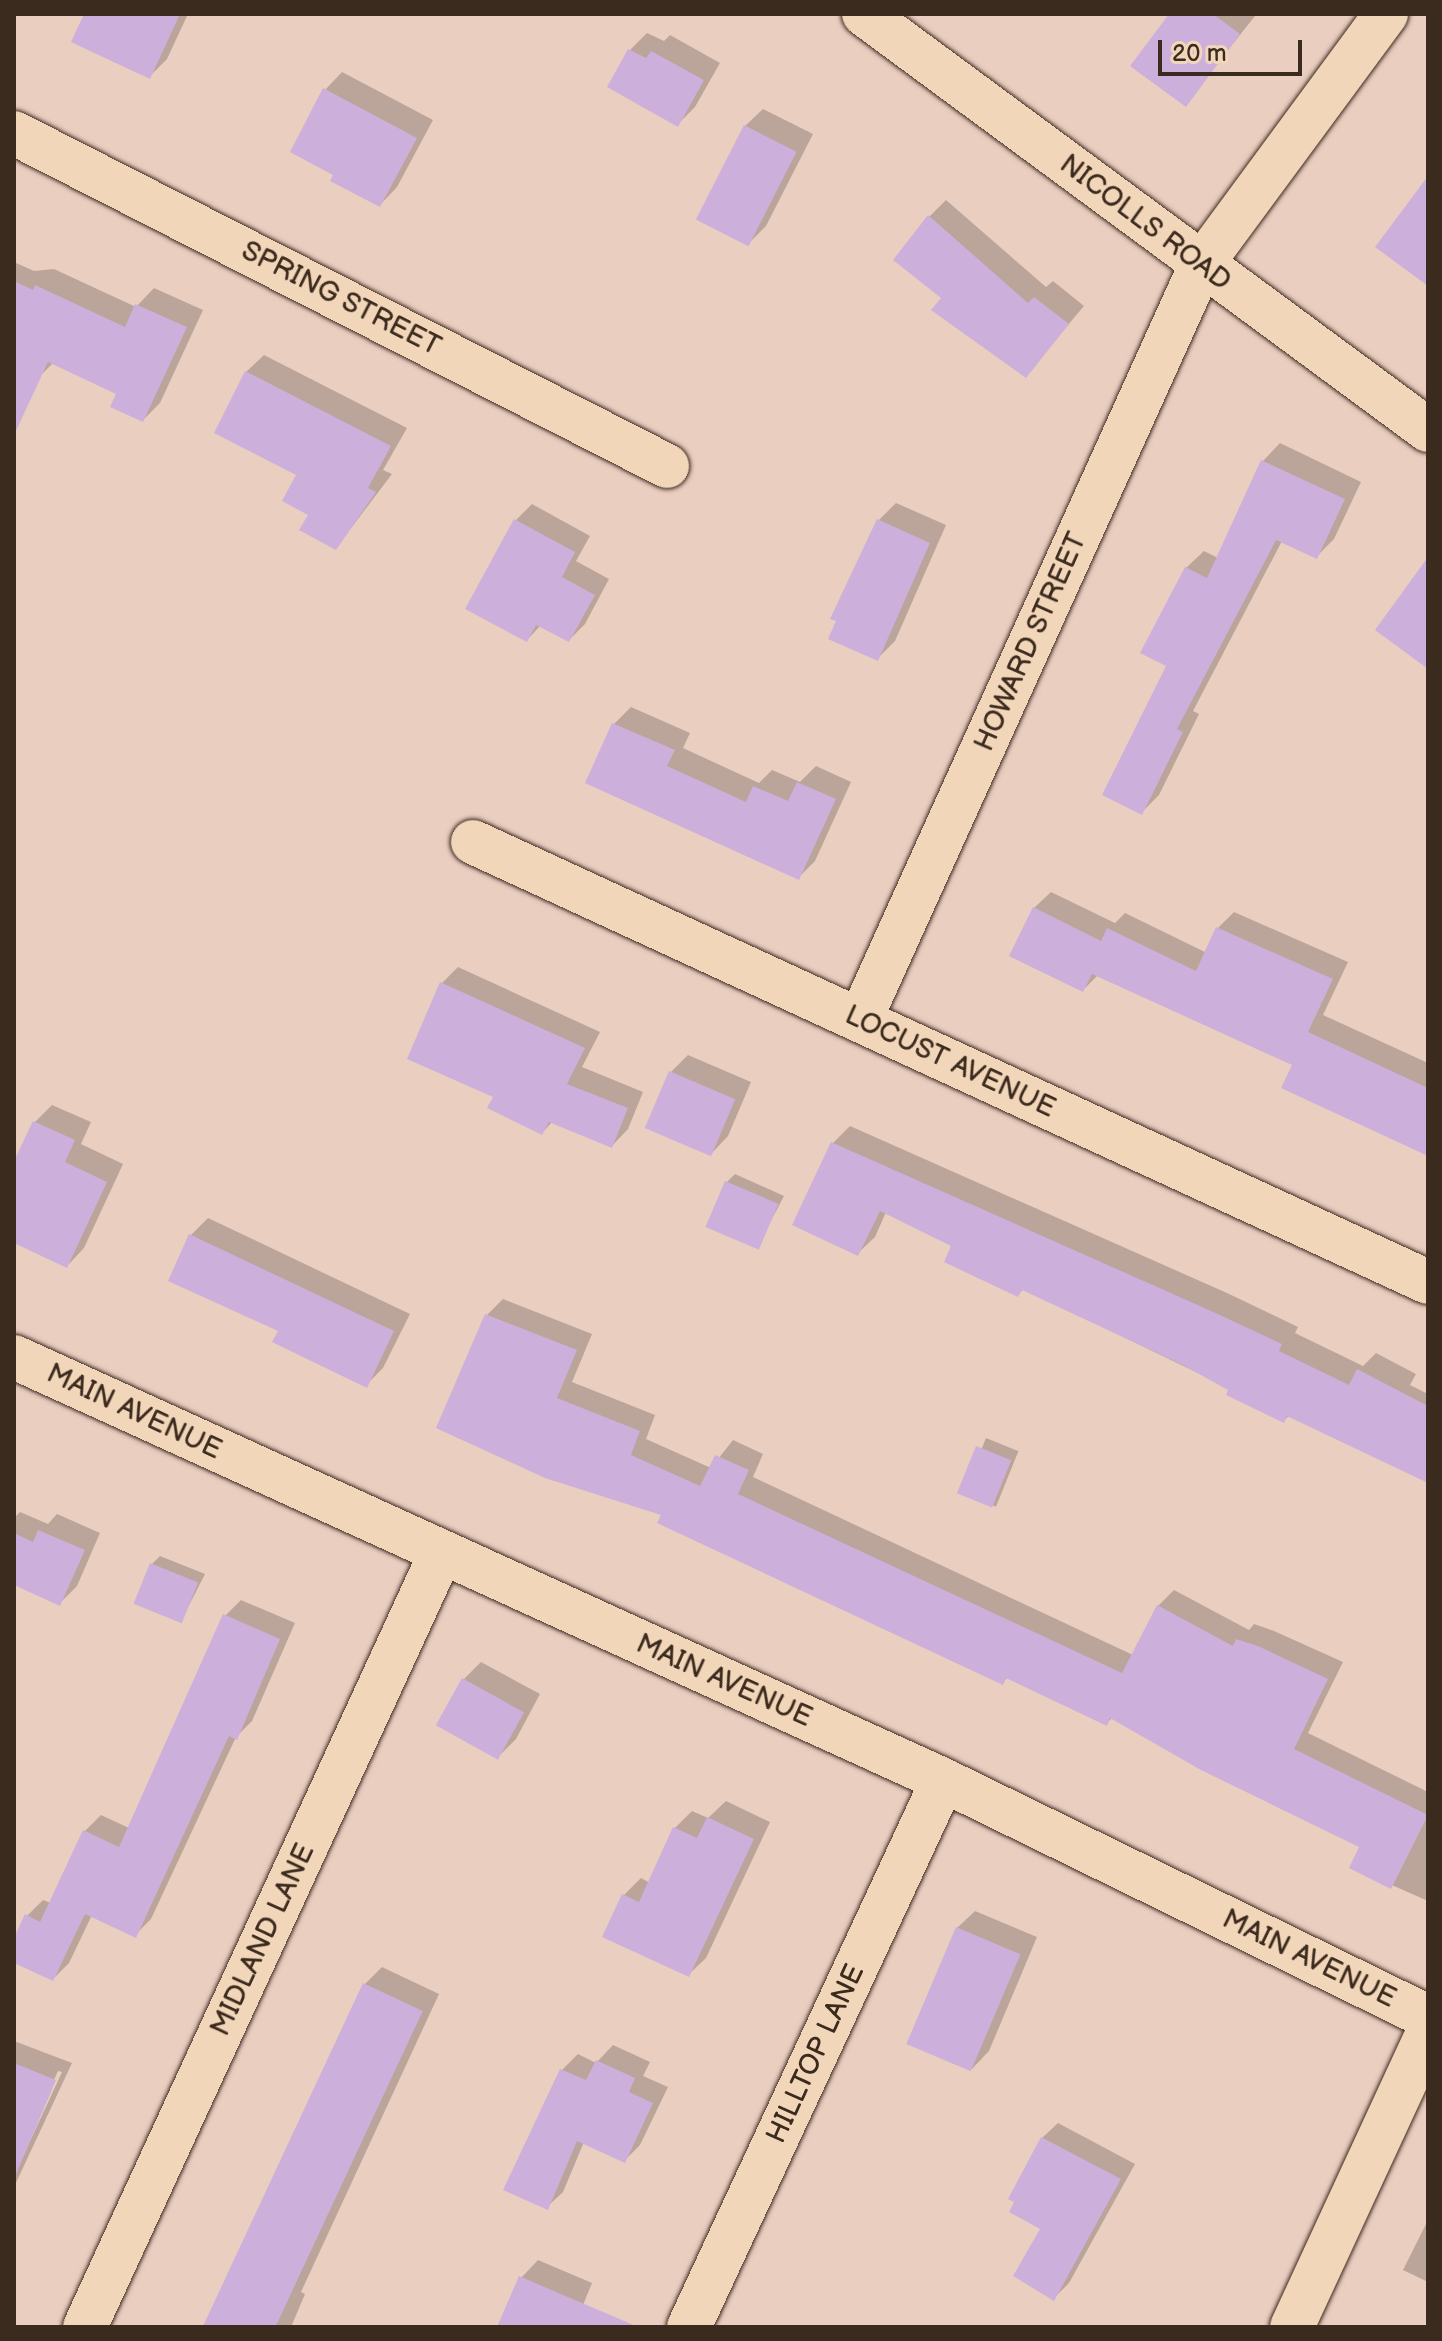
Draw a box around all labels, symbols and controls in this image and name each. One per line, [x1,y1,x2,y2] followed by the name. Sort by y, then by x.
[1162,24,1306,74] scale bar
[1172,39,1227,68] text: 20 m
[1053,148,1237,298] street label: NICOLLS ROAD
[236,234,446,364] street label: SPRING STREET
[968,527,1094,757] street label: HOWARD STREET
[840,999,1060,1125] street label: LOCUST AVENUE
[41,1357,227,1467] street label: MAIN AVENUE
[631,1627,817,1735] street label: MAIN AVENUE
[204,1839,322,2041] street label: MIDLAND LANE
[1217,1902,1401,2016] street label: MAIN AVENUE
[760,1959,872,2149] street label: HILLTOP LANE

